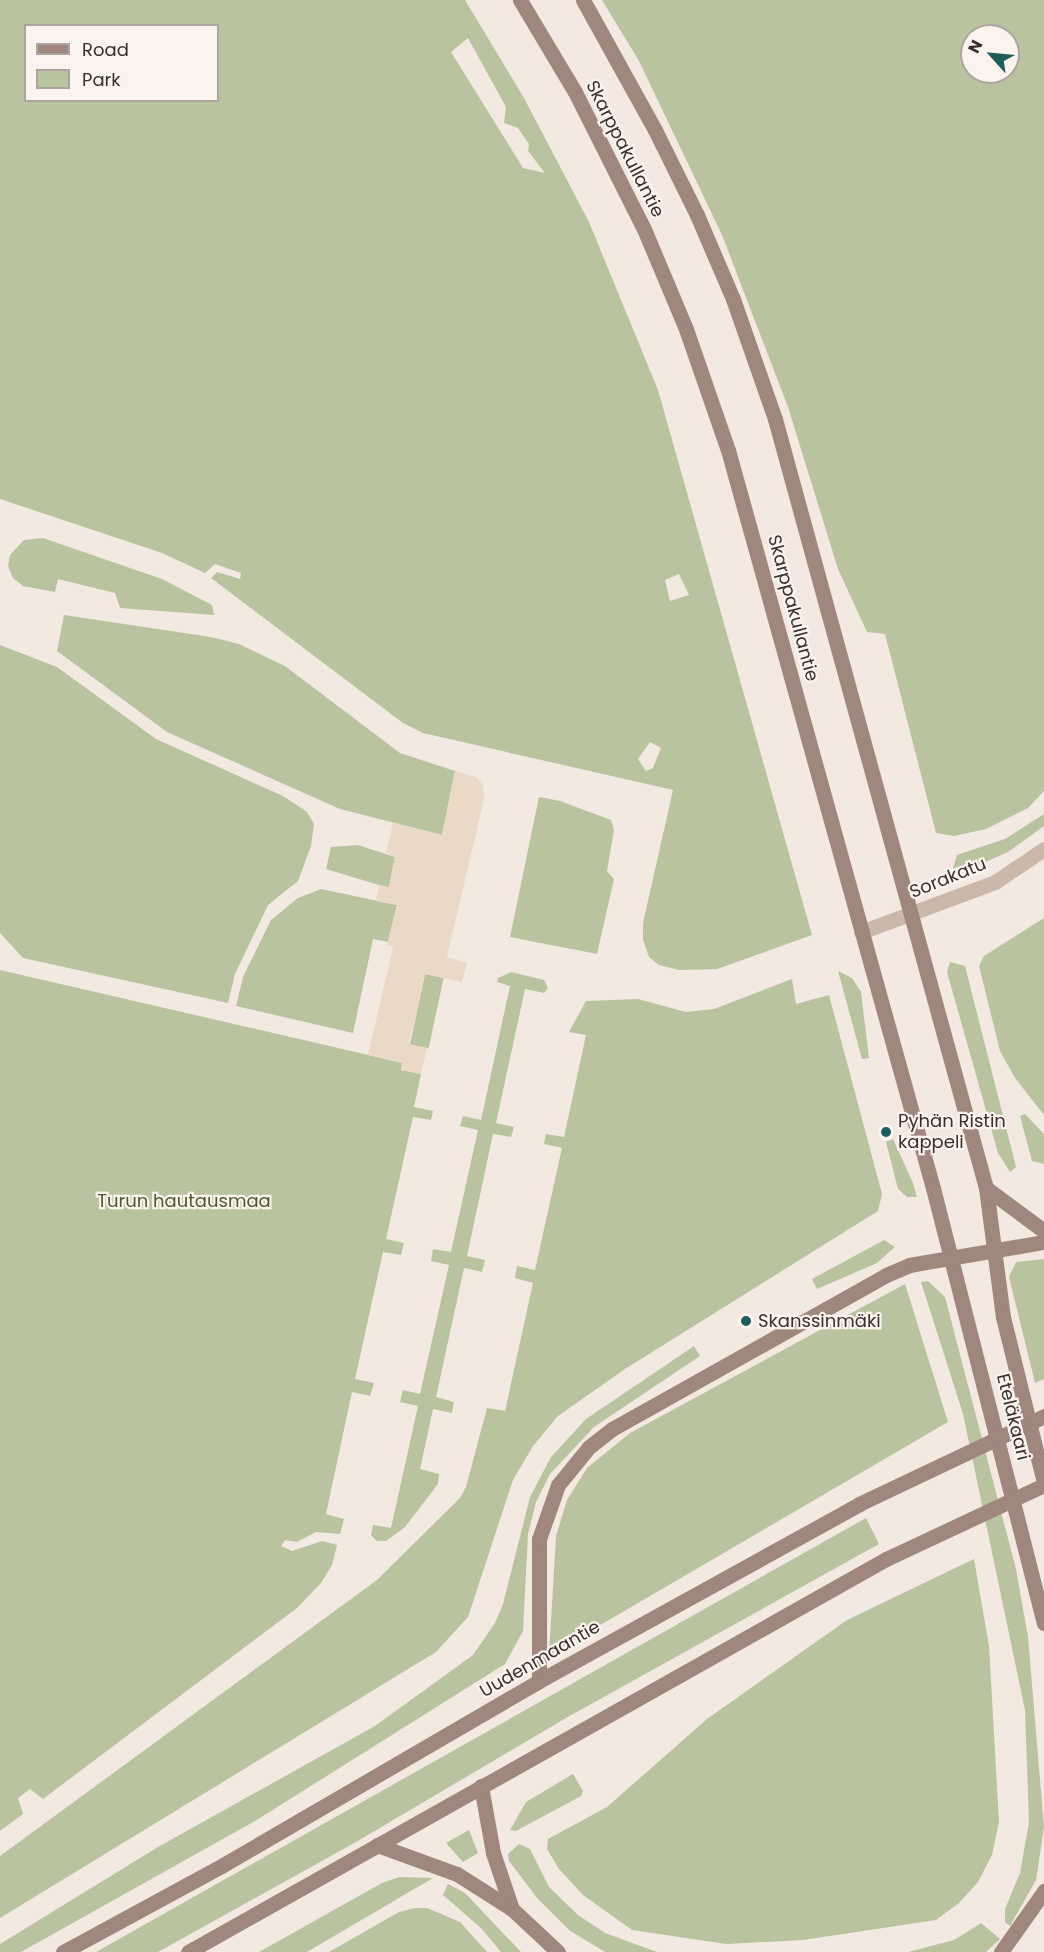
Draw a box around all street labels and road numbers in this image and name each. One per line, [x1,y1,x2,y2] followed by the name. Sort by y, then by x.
[581,77,669,221] street label: Skarppakullantie
[763,532,823,684] street label: Skarppakullantie
[907,853,989,903] street label: Sorakatu
[992,1372,1034,1462] street label: Eteläkaari
[476,1616,604,1702] street label: Uudenmaantie

